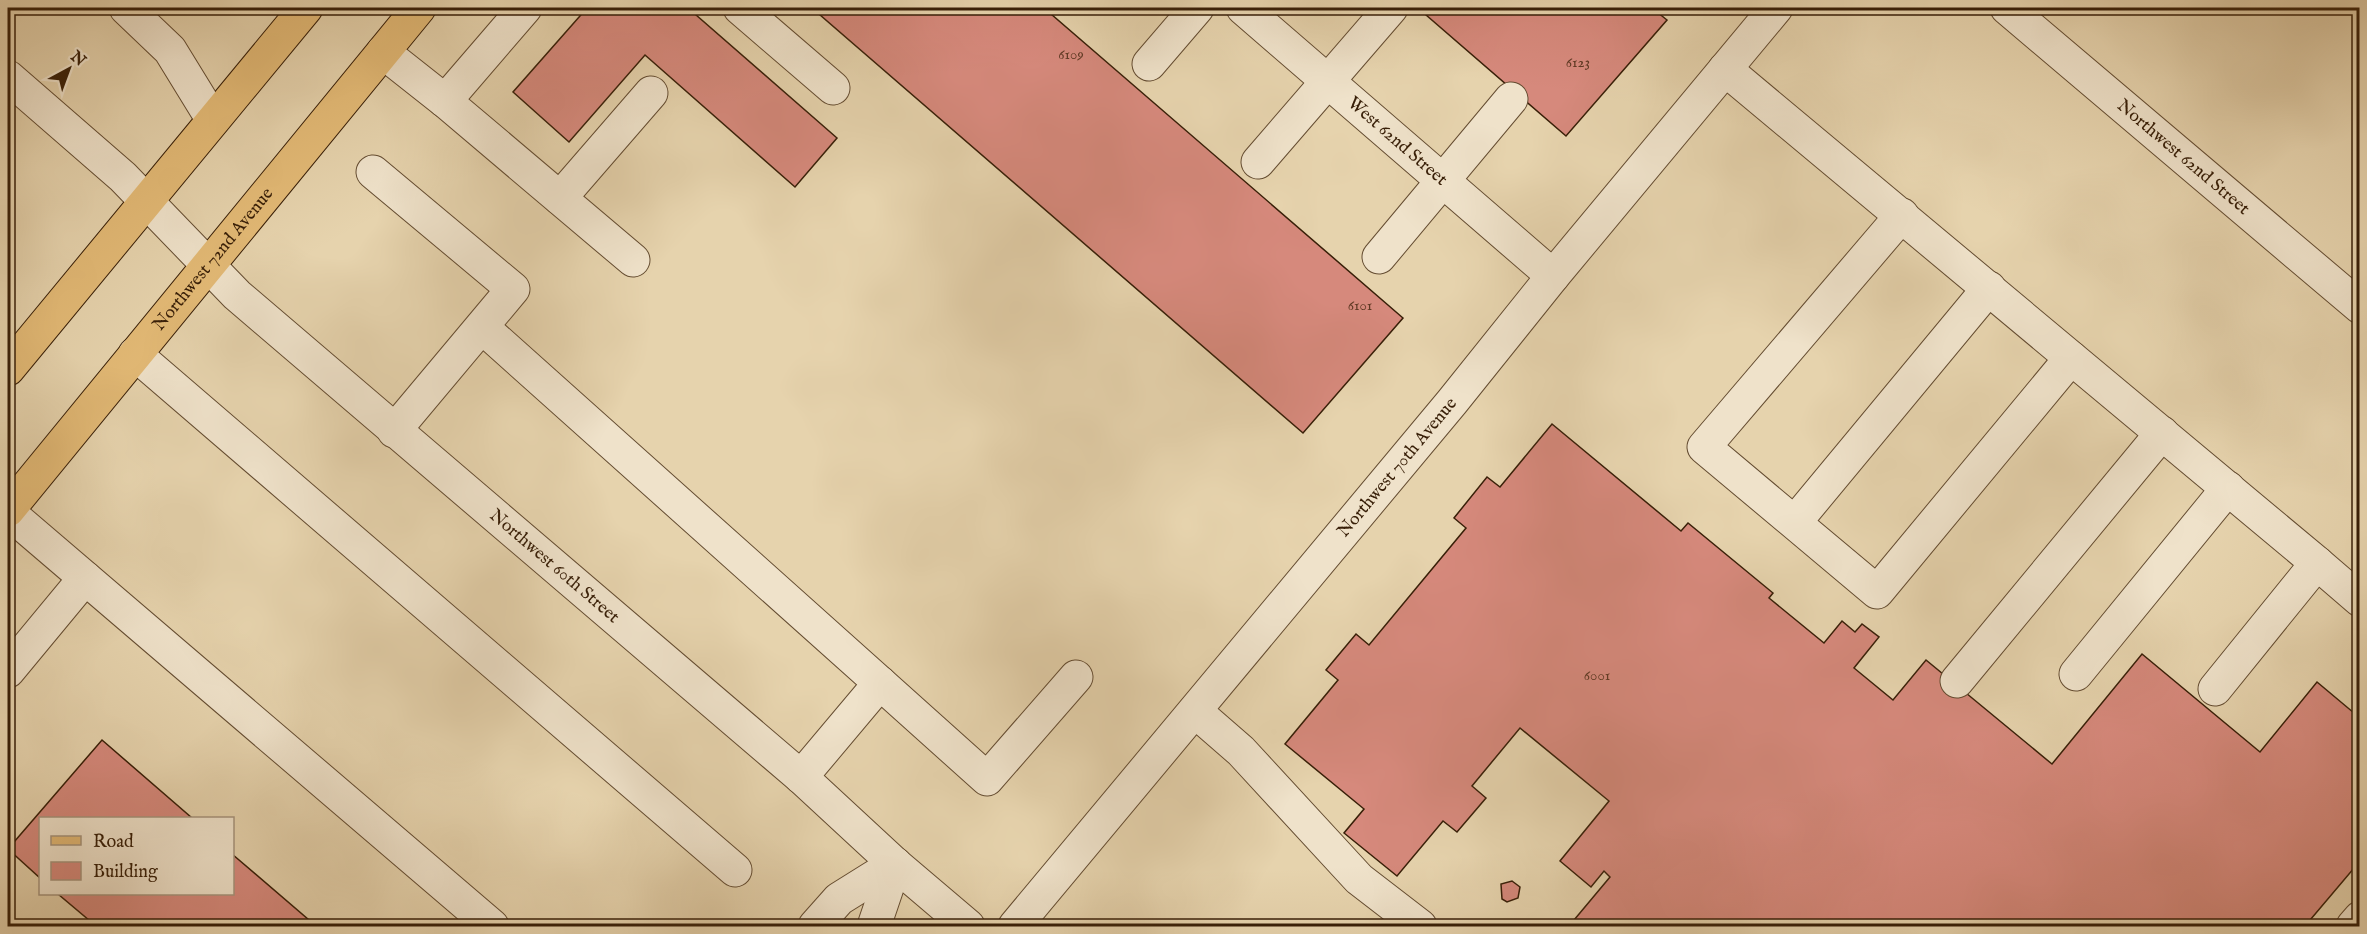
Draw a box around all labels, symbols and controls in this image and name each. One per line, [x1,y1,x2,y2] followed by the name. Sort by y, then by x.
[39,39,99,99] north arrow
[1058,45,1084,64] house number: 6109
[65,46,89,71] text: N
[1566,53,1590,72] house number: 6123
[1343,92,1452,191] street label: West 62nd Street
[2112,94,2255,220] street label: Northwest 62nd Street
[148,183,279,336] street label: Northwest 72nd Avenue
[1348,296,1372,315] house number: 6101
[1332,393,1462,542] street label: Northwest 70th Avenue
[485,504,624,628] street label: Northwest 60th Street
[1584,666,1610,685] house number: 6001
[39,817,234,895] legend
[93,831,134,854] text: Road
[93,861,158,884] text: Building

